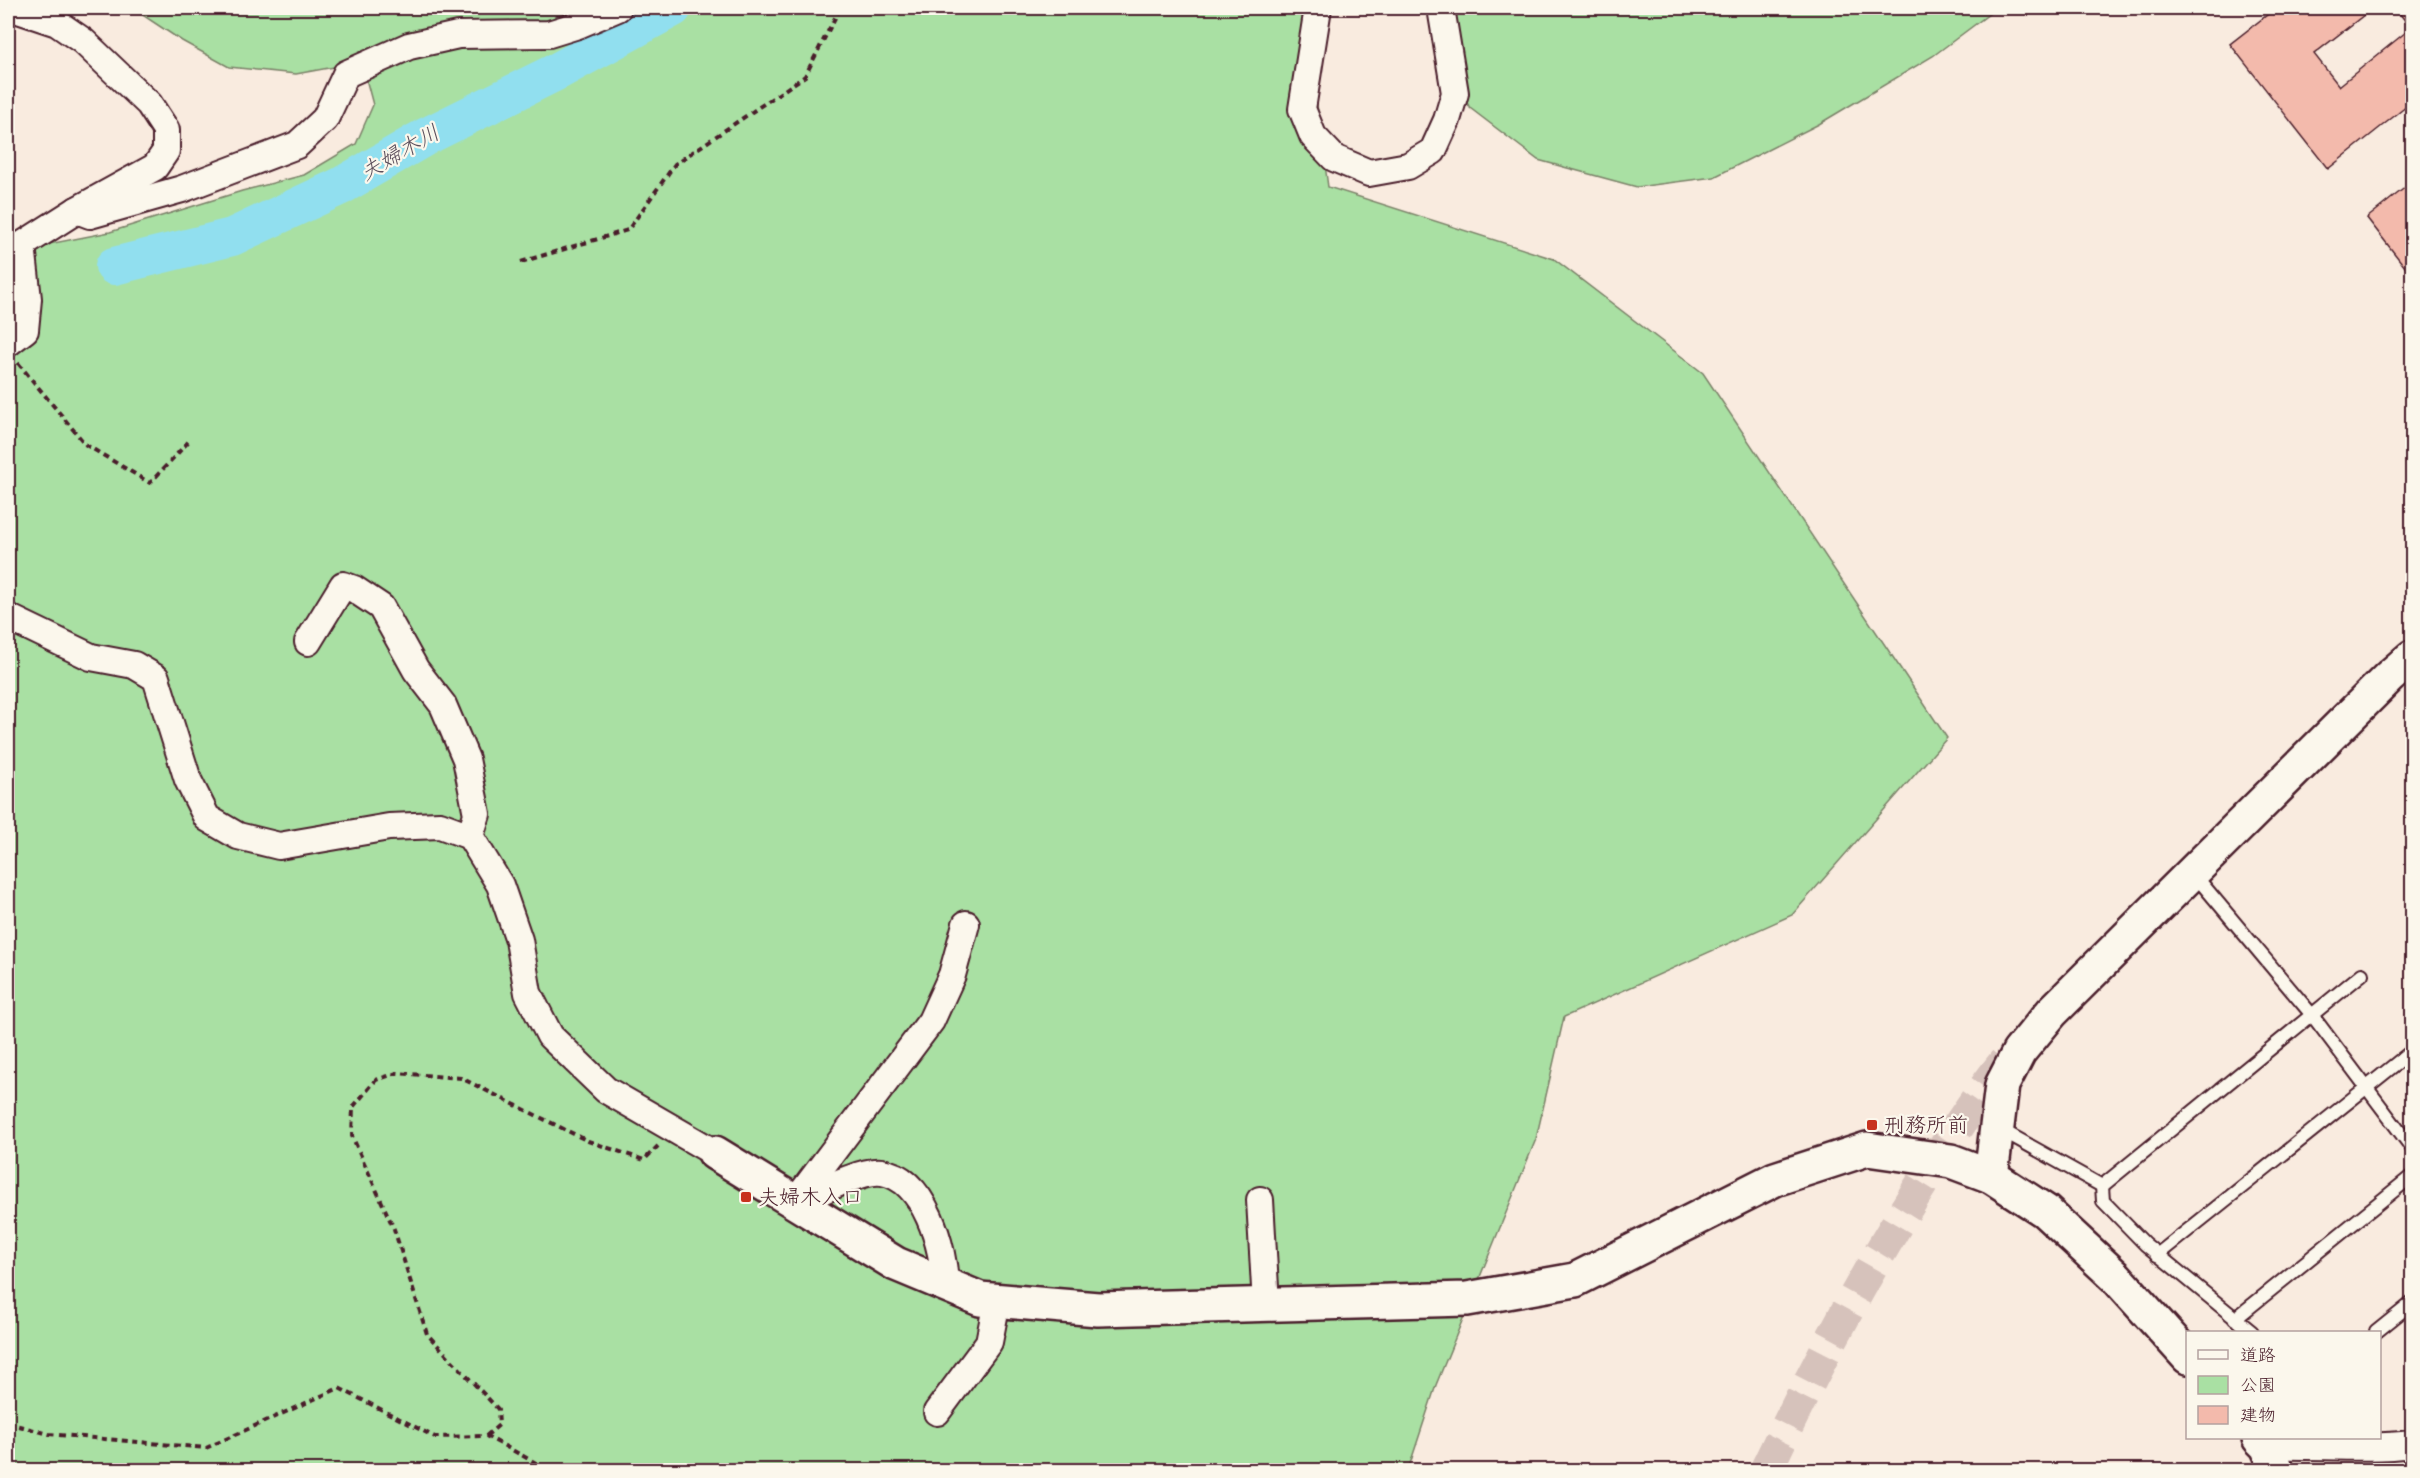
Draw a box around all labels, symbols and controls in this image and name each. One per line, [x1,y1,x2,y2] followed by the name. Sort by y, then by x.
[355,119,445,187] water label: 夫婦木川
[1884,1113,1968,1138] place label: 刑務所前
[1865,1118,1879,1132] marker: 刑務所前
[758,1185,863,1210] place label: 夫婦木入口
[739,1190,753,1204] marker: 夫婦木入口
[2186,1331,2381,1439] legend
[2240,1345,2276,1366] text: 道路
[2240,1375,2276,1396] text: 公園
[2240,1405,2276,1426] text: 建物

